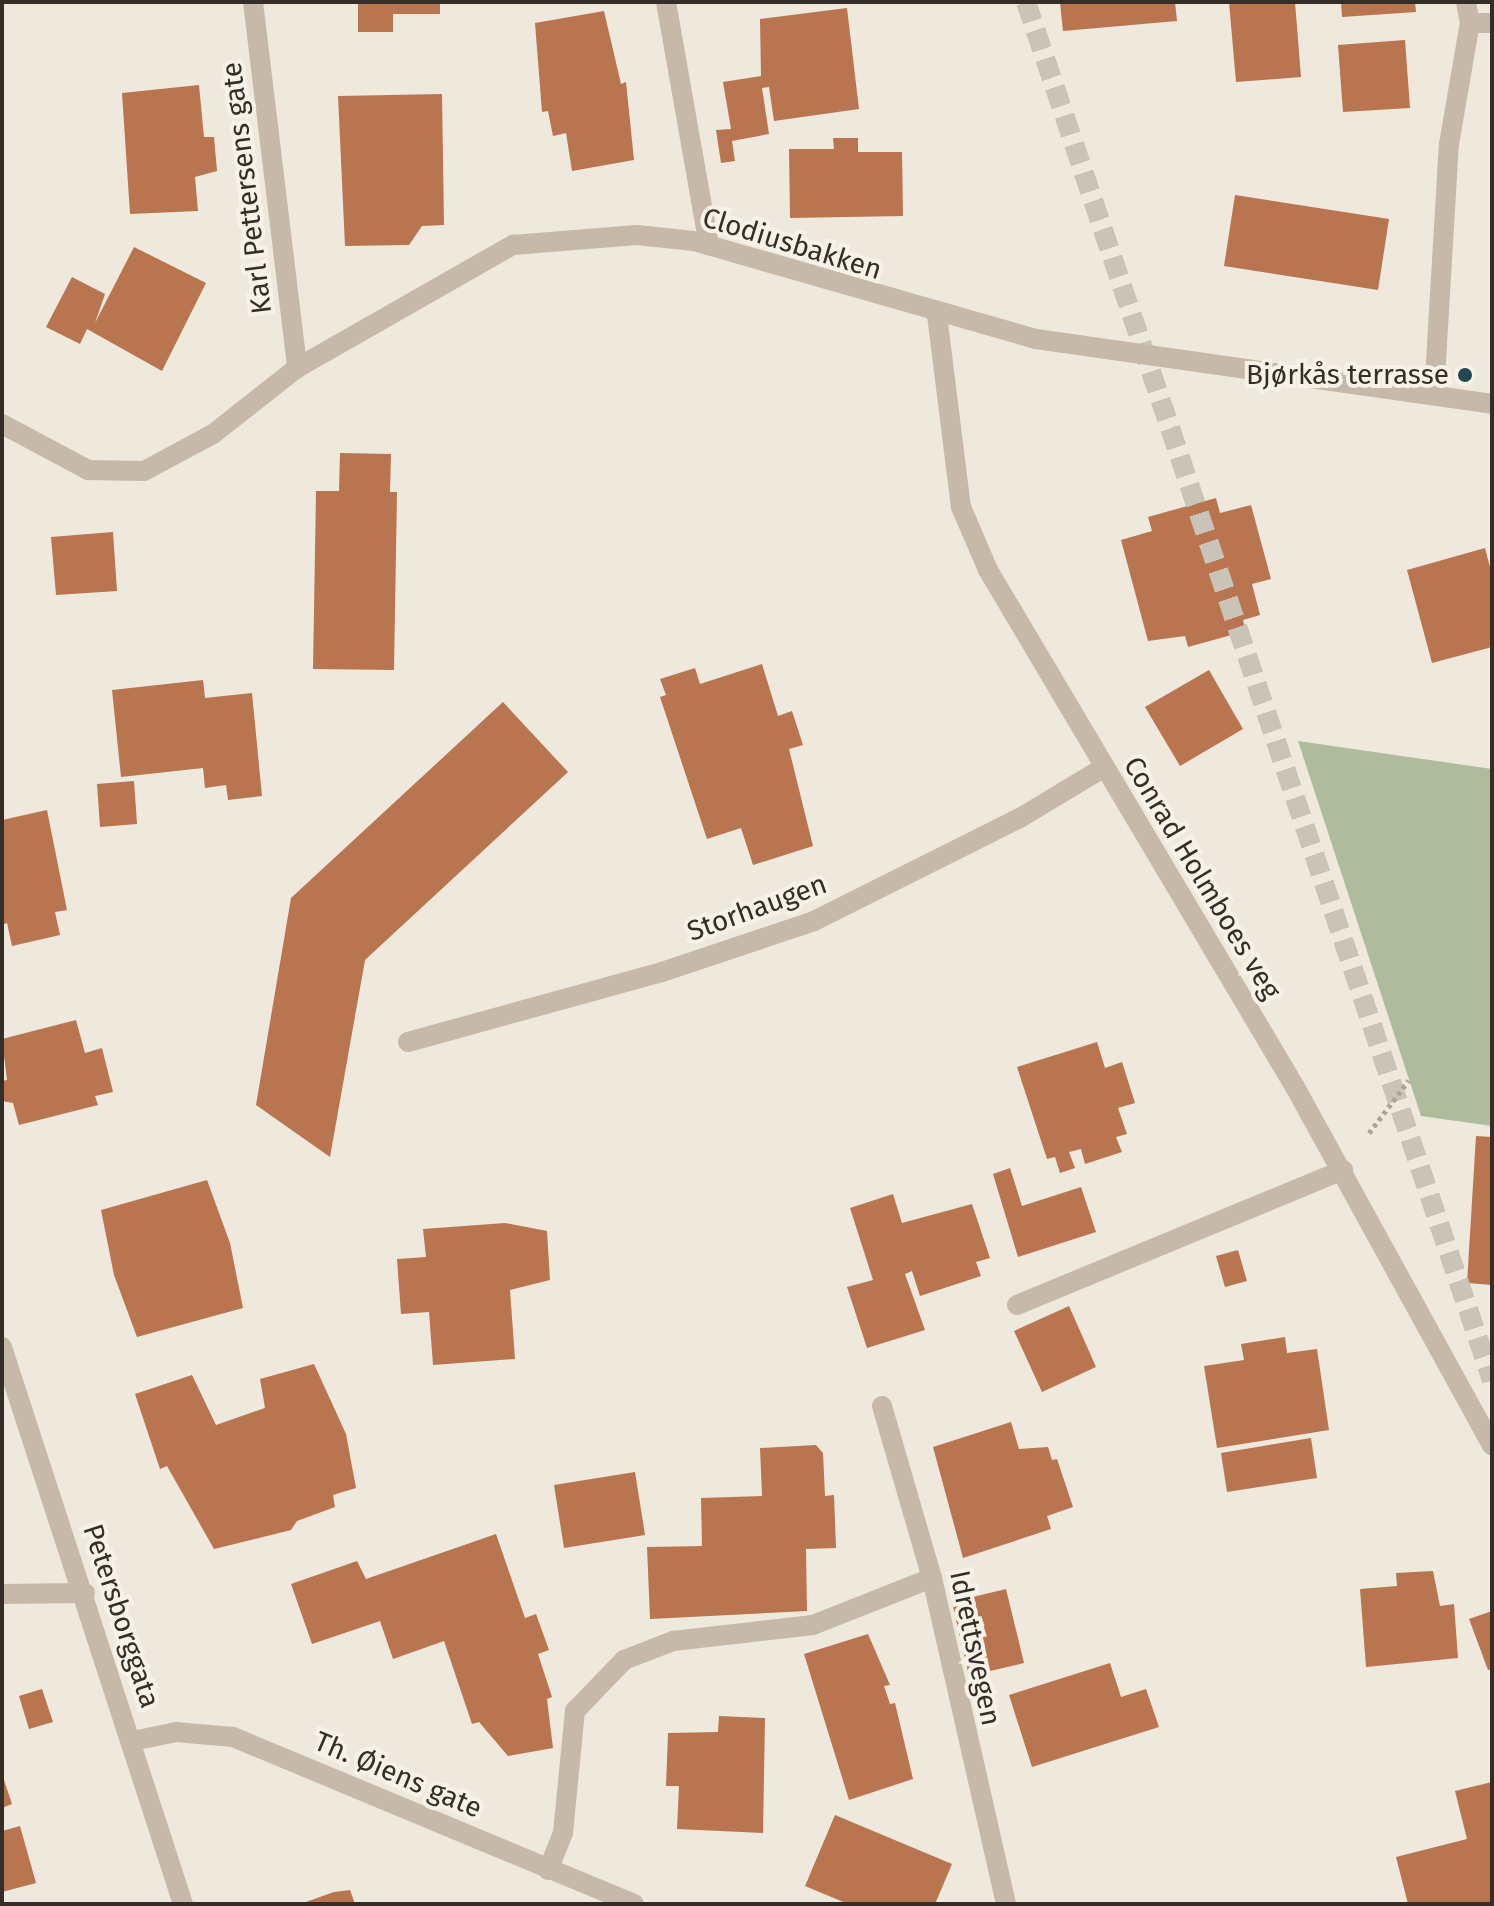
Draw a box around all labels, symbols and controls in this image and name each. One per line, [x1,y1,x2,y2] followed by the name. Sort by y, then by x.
[215,60,279,316] street label: Karl Pettersens gate
[698,201,886,287] street label: Clodiusbakken
[1246,358,1449,392] place label: Bjørkås terrasse
[1456,366,1474,384] marker: Bjørkås terrasse
[1116,751,1288,1005] street label: Conrad Holmboes veg
[683,867,831,949] street label: Storhaugen
[75,1520,167,1712] street label: Petersborggata
[942,1567,1008,1729] street label: Idrettsvegen
[309,1725,487,1825] street label: Th. Øiens gate

